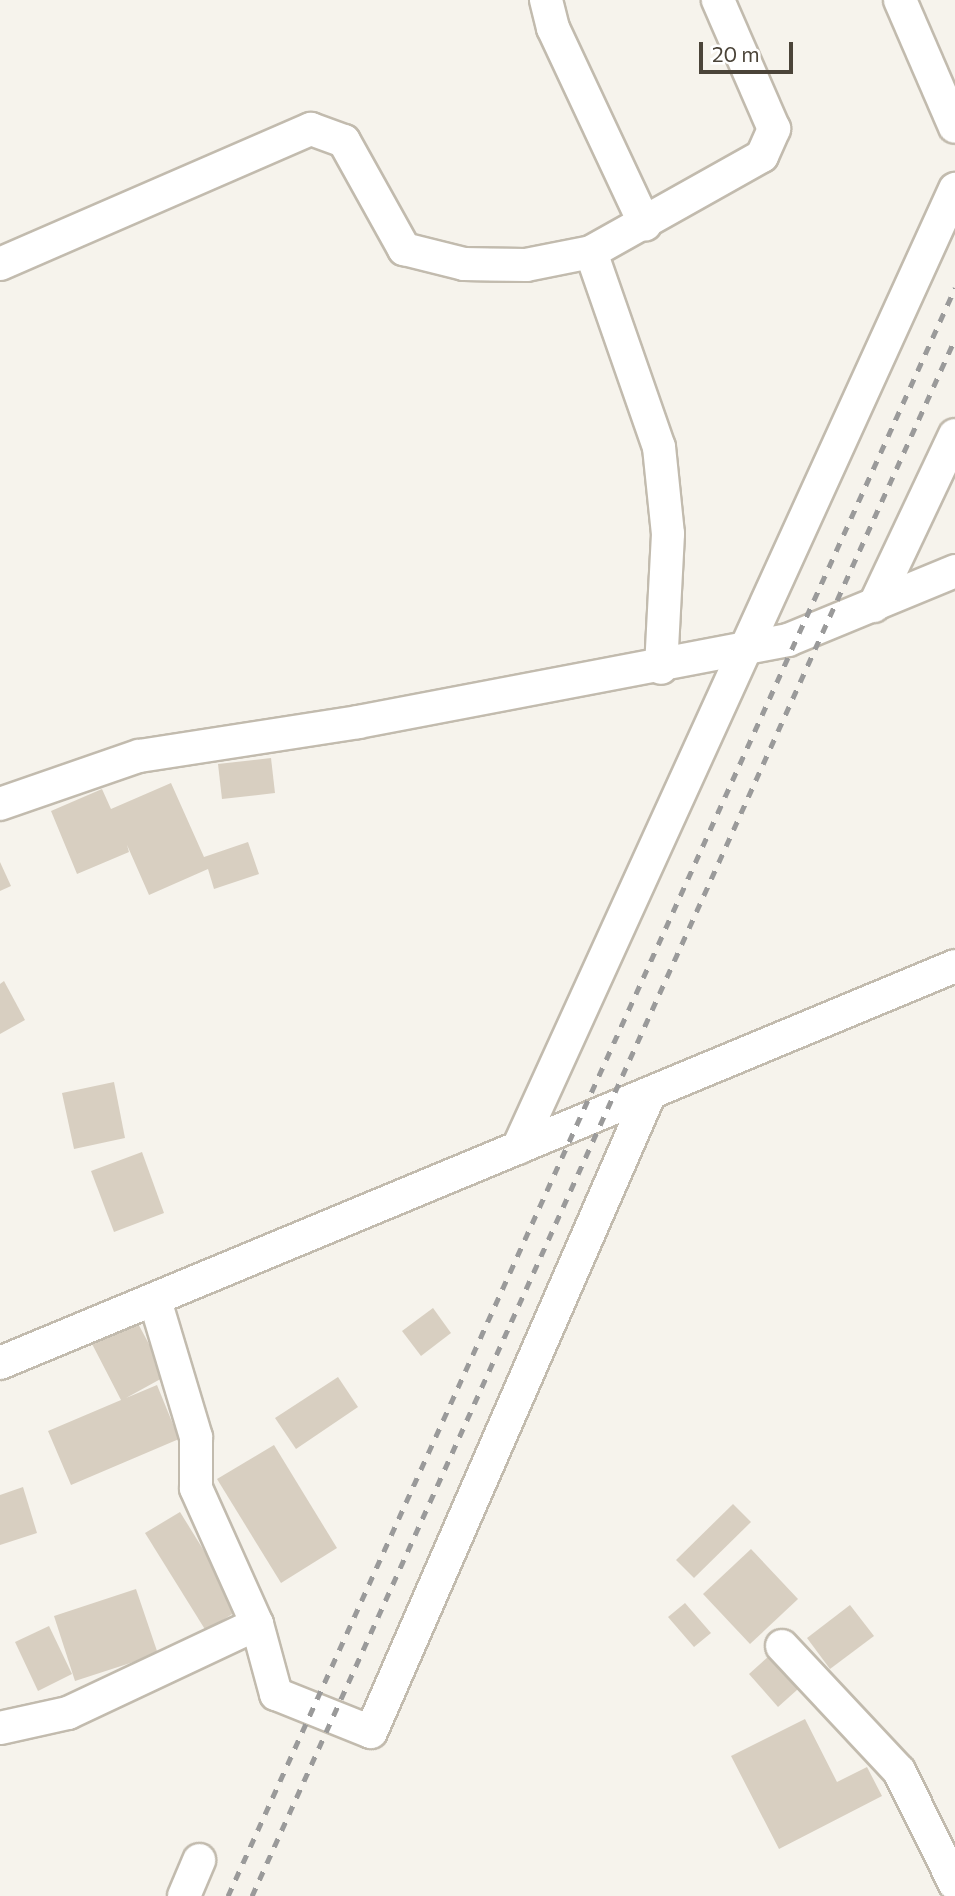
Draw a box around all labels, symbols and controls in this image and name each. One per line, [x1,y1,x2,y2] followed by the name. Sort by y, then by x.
[703,28,797,72] scale bar
[712,41,760,66] text: 20 m

